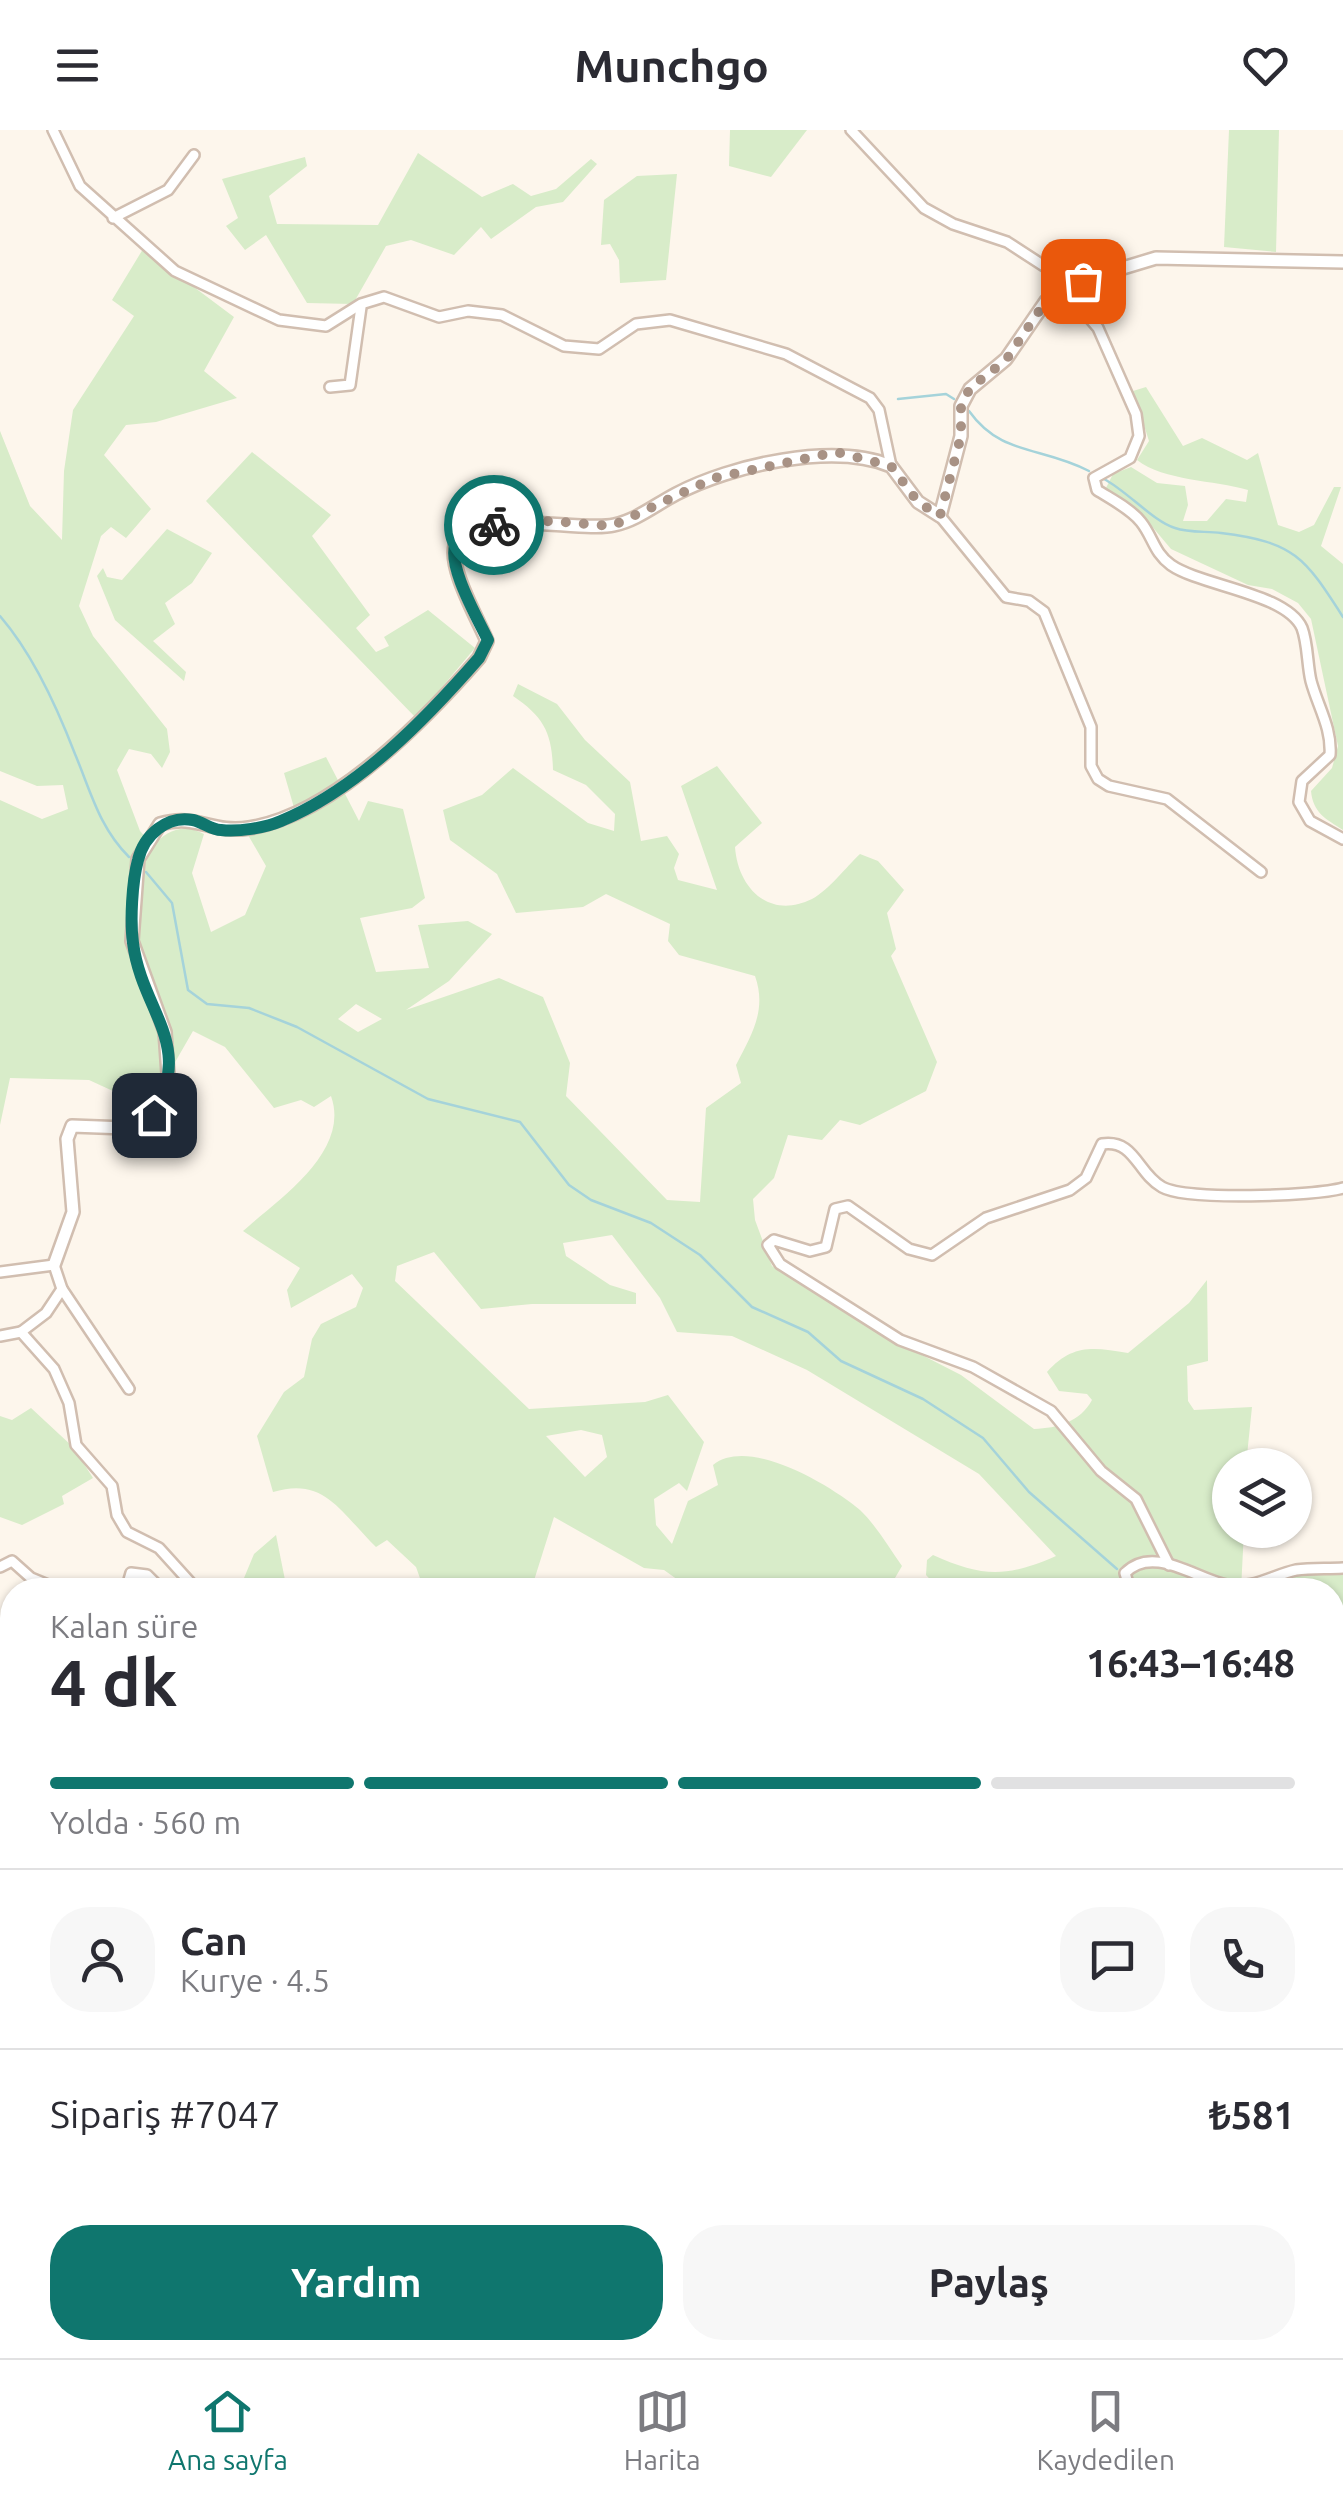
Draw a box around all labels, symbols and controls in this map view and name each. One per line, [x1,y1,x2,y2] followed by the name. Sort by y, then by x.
[50,38,105,93] icon: menu
[1238,38,1293,93] icon: heart
[574,40,769,91] text: Munchgo
[1041,239,1126,324] pin
[1056,254,1111,309] icon: bag
[444,475,544,575] courier
[467,498,522,553] icon: bike
[112,1073,197,1158] pin
[127,1088,182,1143] icon: home
[1212,1448,1312,1548] map controls
[1212,1448,1312,1548] button: layers
[50,1608,198,1644] text: Kalan süre
[1086,1642,1295,1684] text: 16:43–16:48
[50,1645,177,1718] text: 4 dk
[50,1804,241,1840] text: Yolda · 560 m
[50,1907,155,2012] button: person
[1060,1907,1165,2012] button: chat
[1190,1907,1295,2012] button: phone
[180,1920,247,1962] text: Can
[180,1962,330,1998] text: Kurye · 4.5
[50,2093,280,2135] text: Sipariş #7047
[1209,2094,1295,2136] text: ₺581
[50,2225,663,2340] button: Yardım
[683,2225,1295,2340] button: Paylaş
[168,2384,288,2475] tab: Ana sayfa
[624,2384,701,2475] tab: Harita
[1036,2384,1175,2475] tab: Kaydedilen

